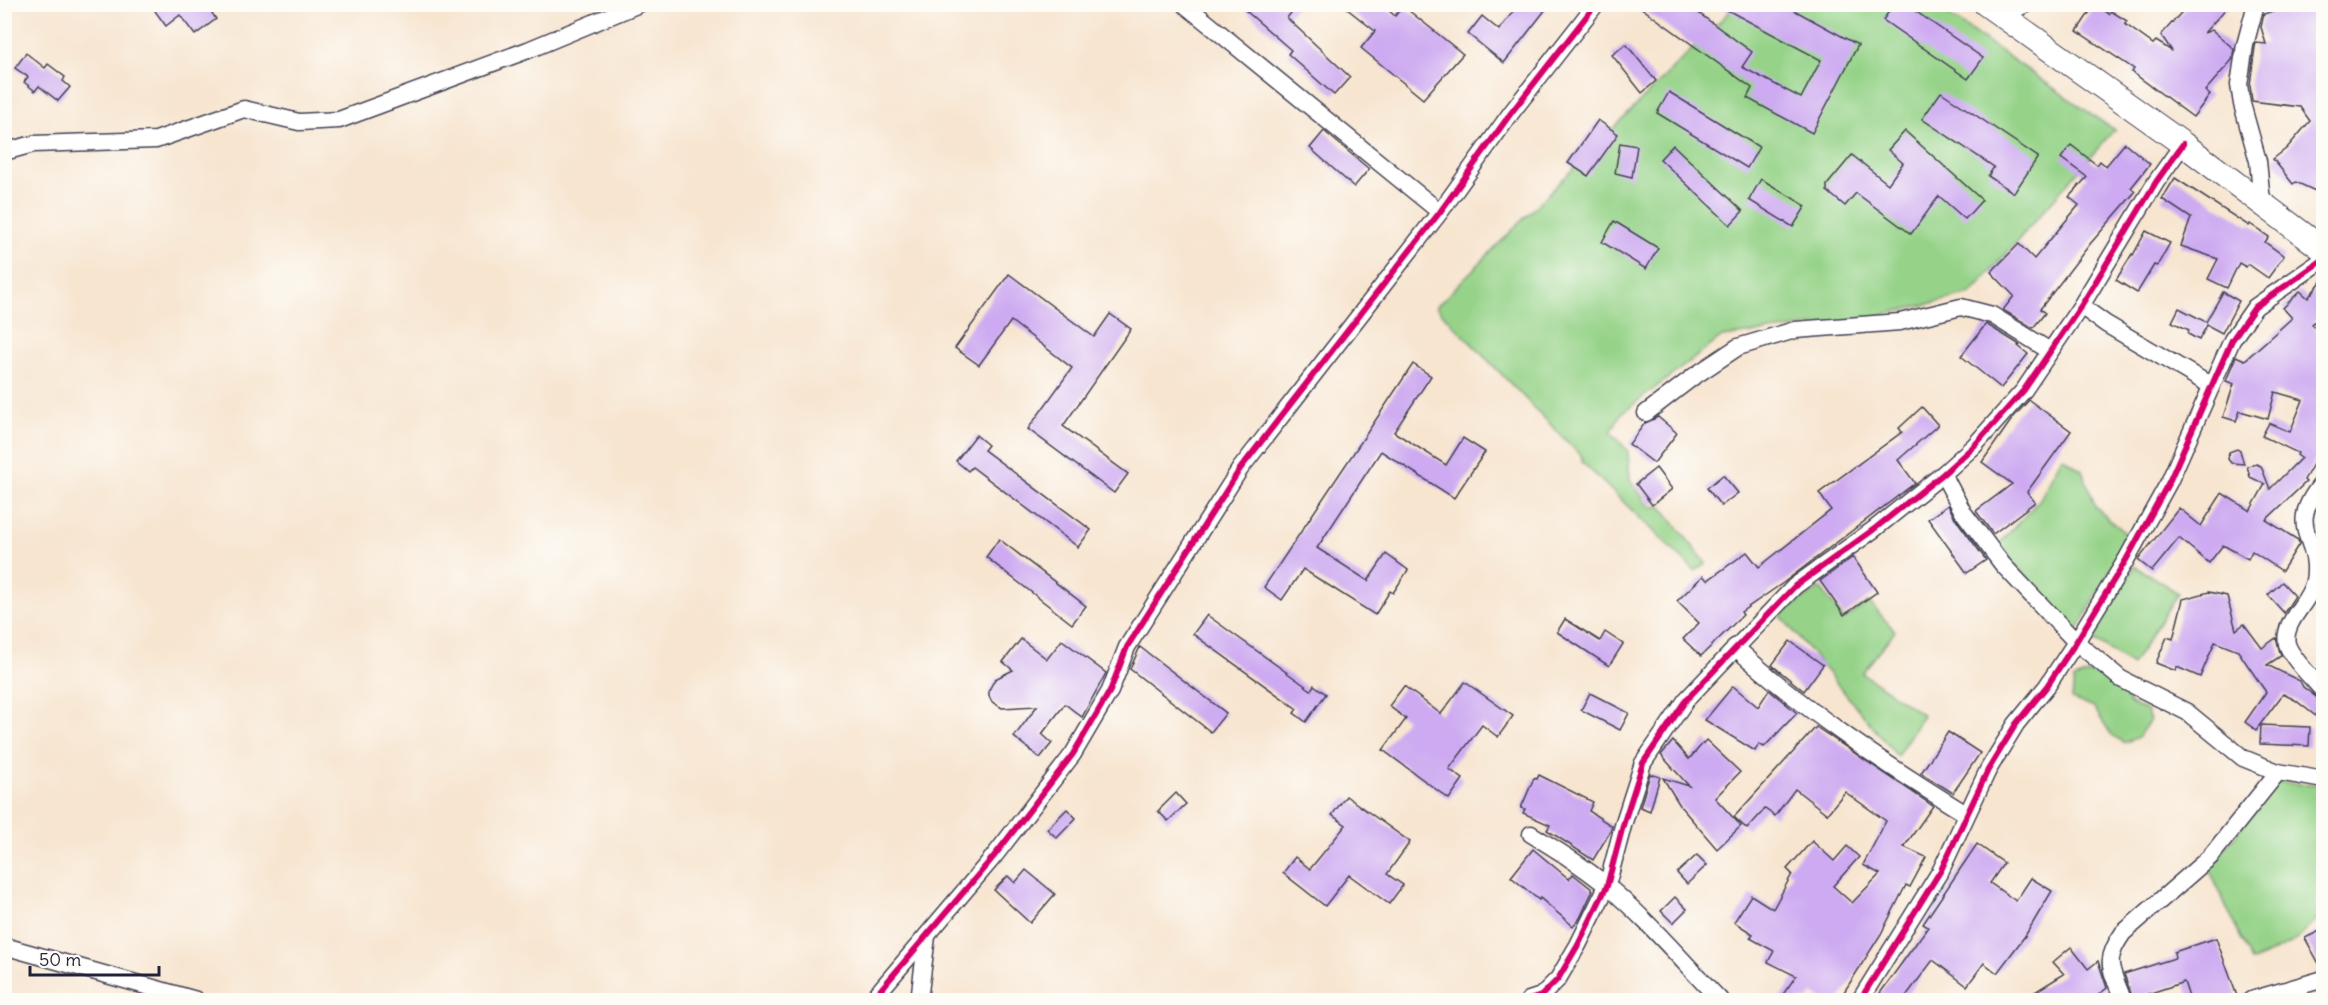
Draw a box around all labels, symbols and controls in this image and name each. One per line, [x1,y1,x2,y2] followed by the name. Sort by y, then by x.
[30,939,159,977] scale bar
[39,948,81,971] text: 50 m

